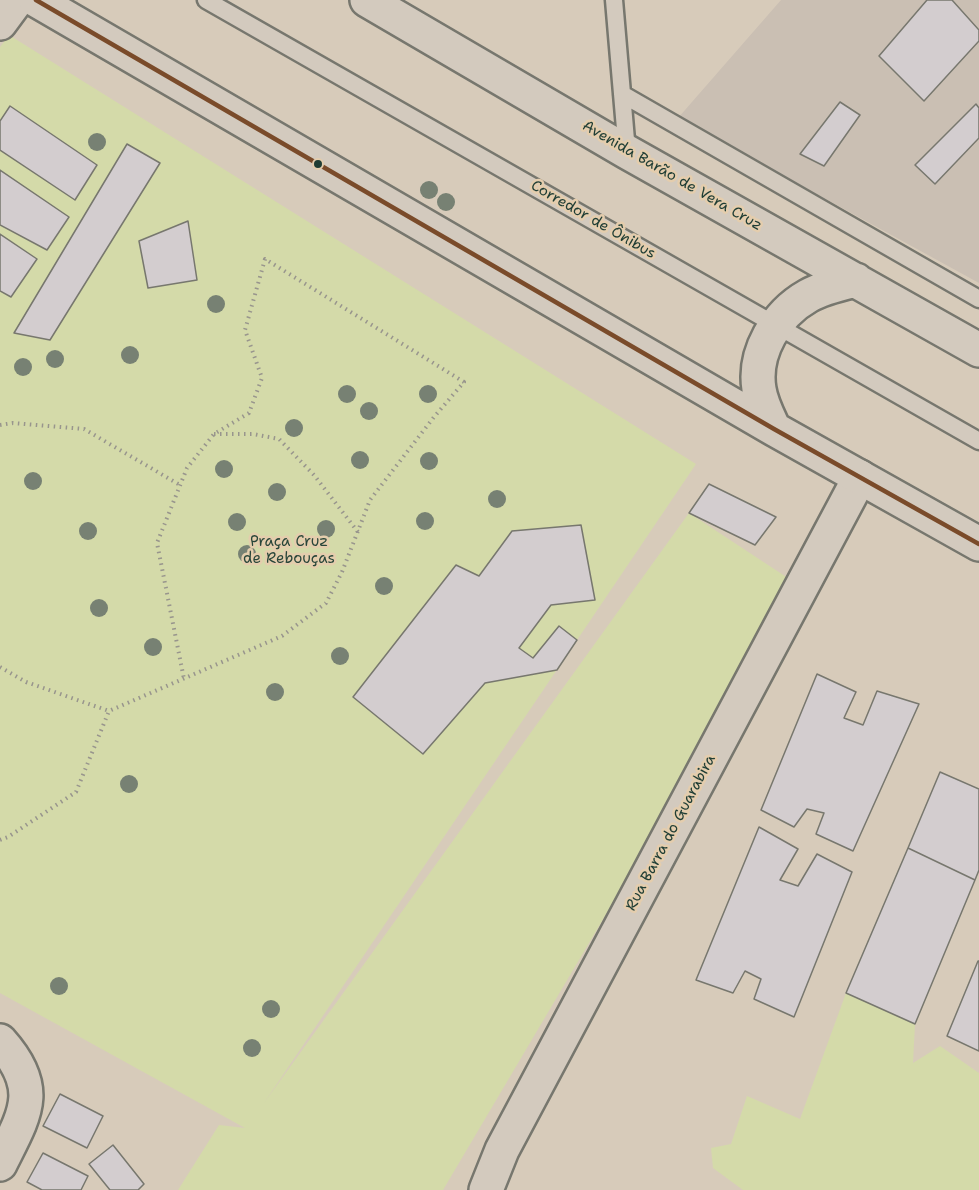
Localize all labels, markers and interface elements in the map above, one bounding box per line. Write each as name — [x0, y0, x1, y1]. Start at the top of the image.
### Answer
street label: Avenida Barão de Vera Cruz — [579, 117, 765, 235]
unlabelled marker — [312, 158, 324, 170]
street label: Corredor de Ônibus — [527, 177, 659, 263]
park label: Praça Cruz de Rebouças — [243, 533, 335, 568]
street label: Rua Barra do Guarabira — [622, 752, 720, 914]

